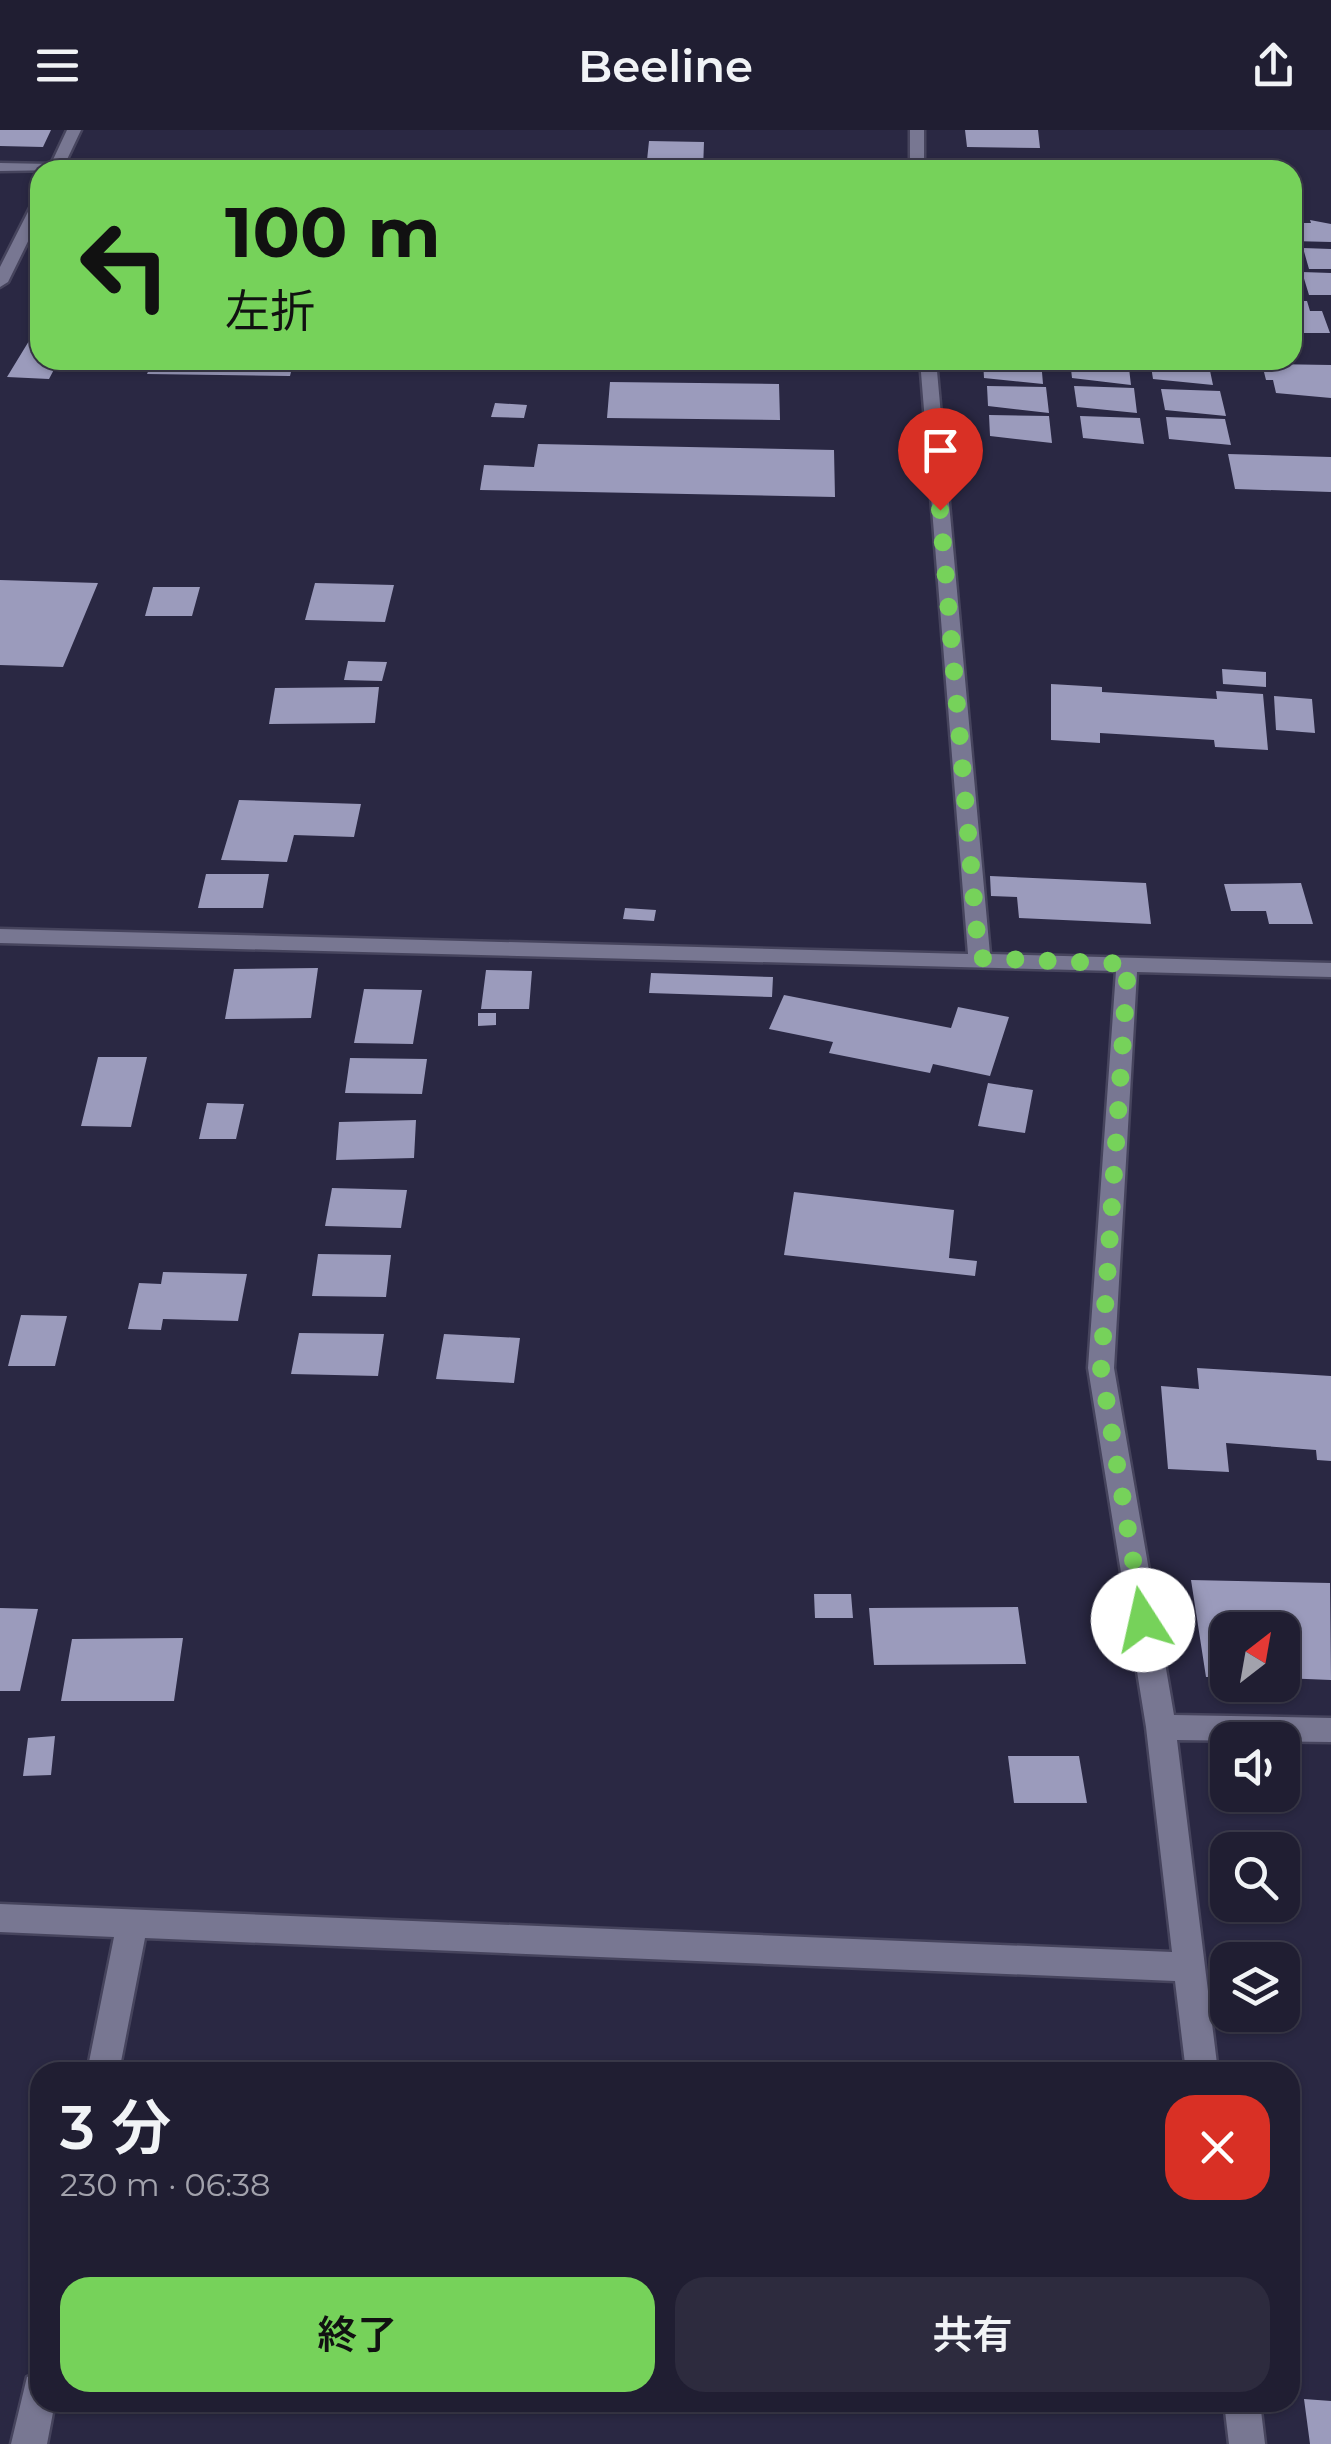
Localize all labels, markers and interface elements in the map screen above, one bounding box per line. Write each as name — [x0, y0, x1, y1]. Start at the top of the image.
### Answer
icon: menu — [30, 38, 85, 93]
text: Beeline — [578, 38, 753, 93]
icon: share — [1246, 38, 1301, 93]
text: 100 m — [225, 189, 441, 275]
icon: left — [60, 200, 190, 330]
text: 左折 — [225, 283, 315, 338]
pin — [898, 408, 983, 511]
icon: arrive — [913, 423, 968, 478]
position arrow — [1091, 1568, 1195, 1672]
north arrow — [1210, 1612, 1300, 1702]
map controls — [1210, 1612, 1300, 2032]
button: sound — [1210, 1722, 1300, 1812]
button: search — [1210, 1832, 1300, 1922]
button: layers — [1210, 1942, 1300, 2032]
text: 3 分 — [60, 2091, 171, 2164]
button: close — [1165, 2095, 1270, 2200]
text: 230 m · 06:38 — [60, 2165, 271, 2204]
button: 終了 — [60, 2277, 655, 2392]
button: 共有 — [675, 2277, 1270, 2392]

